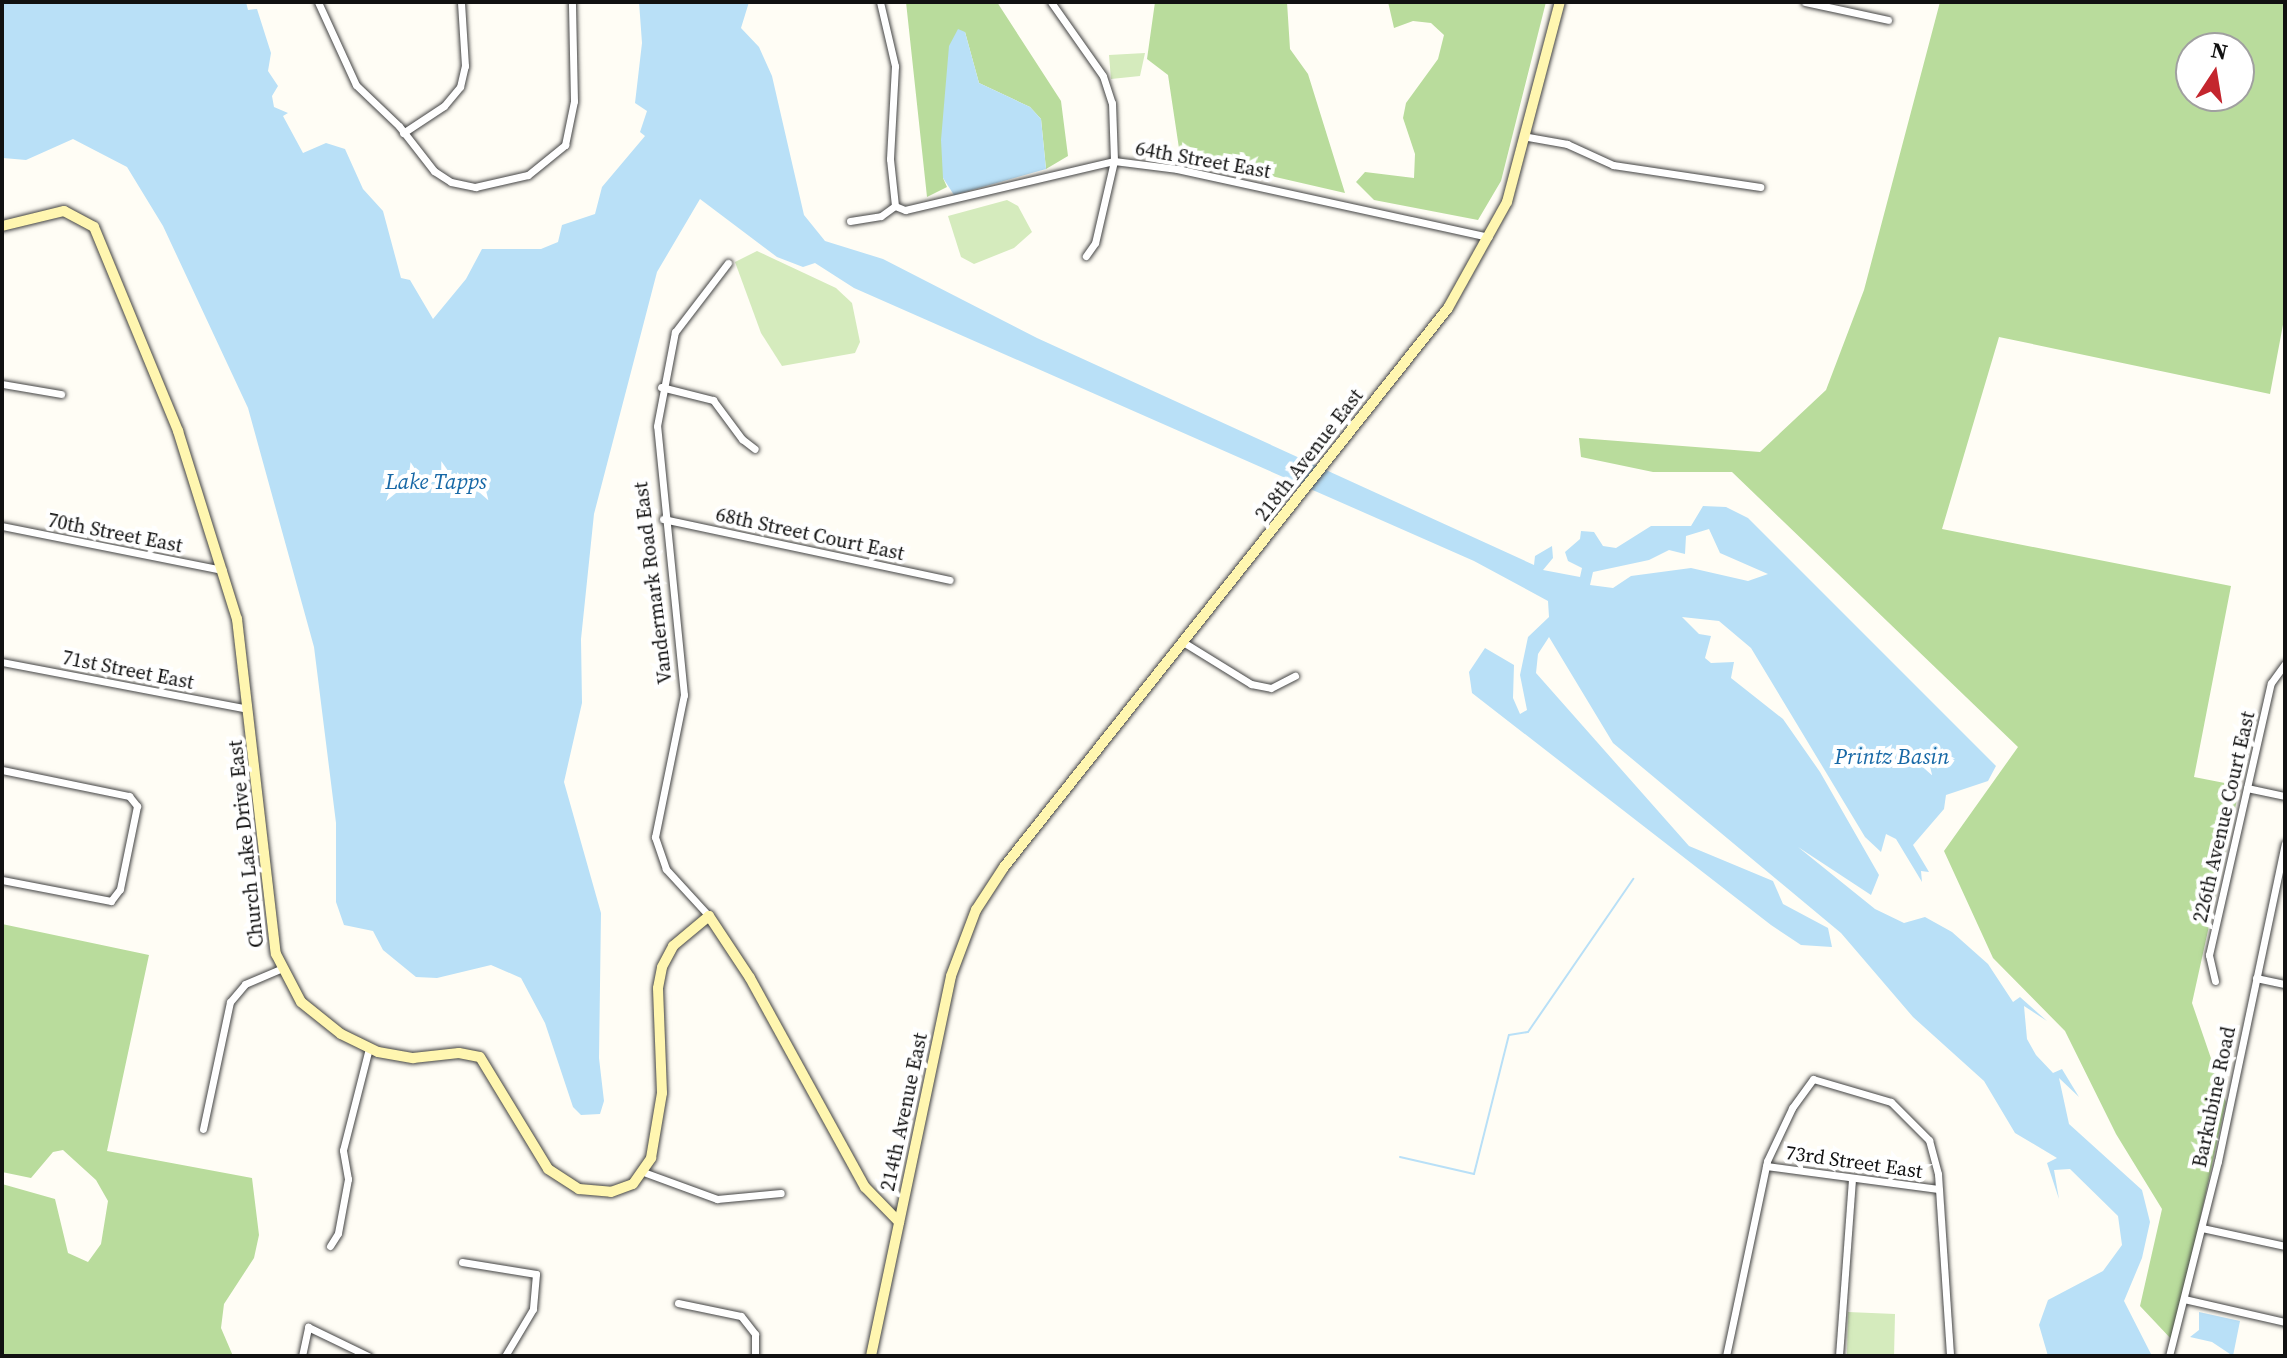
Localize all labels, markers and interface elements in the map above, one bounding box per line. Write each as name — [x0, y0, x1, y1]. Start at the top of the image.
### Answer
north arrow — [2175, 32, 2255, 112]
text: N — [2209, 34, 2231, 67]
street label: 64th Street East — [1133, 136, 1273, 184]
street label: 218th Avenue East — [1250, 384, 1368, 526]
water label: Lake Tapps — [385, 469, 487, 495]
street label: Vandermark Road East — [629, 481, 677, 685]
street label: 68th Street Court East — [714, 502, 906, 566]
street label: 70th Street East — [45, 508, 185, 558]
street label: 71st Street East — [60, 645, 196, 695]
street label: 226th Avenue Court East — [2188, 709, 2260, 925]
street label: Church Lake Drive East — [223, 739, 269, 949]
water label: Printz Basin — [1835, 744, 1949, 770]
street label: Barkubine Road — [2187, 1024, 2241, 1170]
street label: 214th Avenue East — [876, 1031, 932, 1193]
street label: 73rd Street East — [1784, 1141, 1924, 1183]

